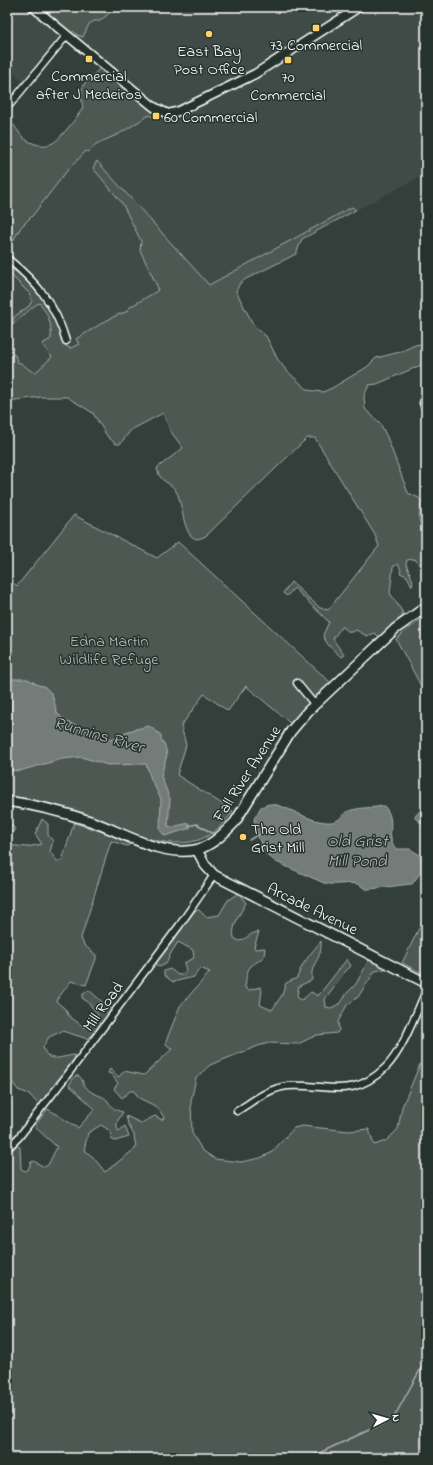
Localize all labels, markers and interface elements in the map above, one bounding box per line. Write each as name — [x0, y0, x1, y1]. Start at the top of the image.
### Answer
marker: 73 Commercial — [311, 23, 321, 33]
marker: East Bay Post Office — [204, 29, 214, 39]
place label: 73 Commercial — [270, 34, 363, 58]
place label: East Bay Post Office — [173, 40, 245, 82]
marker: Commercial after J Medeiros — [84, 54, 94, 64]
marker: 70 Commercial — [283, 55, 293, 65]
place label: Commercial after J Medeiros — [36, 65, 142, 107]
place label: 70 Commercial — [250, 66, 326, 108]
place label: 60 Commercial — [164, 106, 258, 130]
marker: 60 Commercial — [151, 111, 161, 121]
park label: Edna Martin Wildlife Refuge — [60, 630, 159, 672]
water label: Runnins River — [51, 711, 149, 761]
street label: Fall River Avenue — [207, 720, 288, 828]
place label: The Old Grist Mill — [251, 818, 305, 860]
water label: Old Grist Mill Pond — [326, 829, 390, 874]
marker: The Old Grist Mill — [238, 832, 248, 842]
street label: Arcade Avenue — [263, 877, 362, 943]
street label: Mill Road — [77, 977, 130, 1037]
north arrow — [367, 1399, 407, 1439]
text: N — [388, 1414, 404, 1423]

